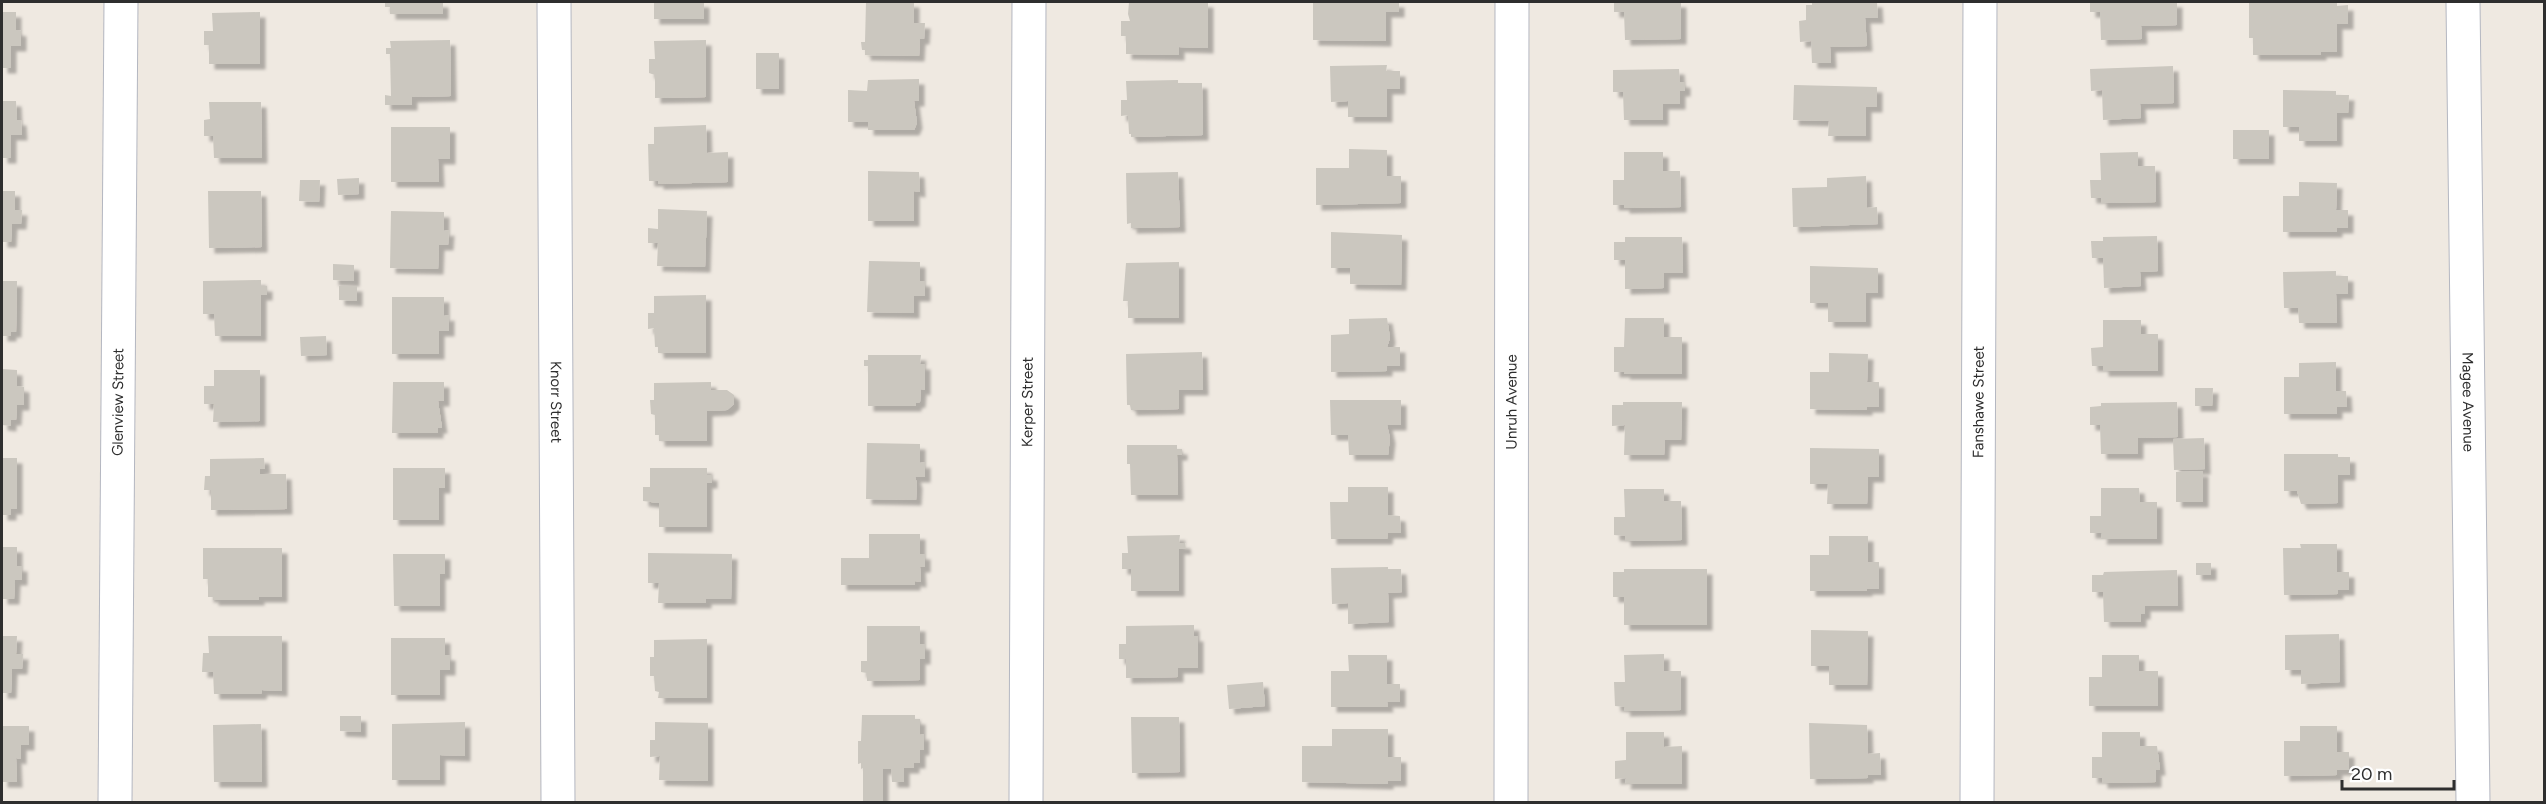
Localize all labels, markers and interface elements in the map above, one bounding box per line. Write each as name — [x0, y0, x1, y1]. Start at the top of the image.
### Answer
street label: Fanshawe Street — [1969, 345, 1988, 458]
street label: Glenview Street — [109, 348, 127, 456]
street label: Magee Avenue — [2458, 352, 2478, 452]
street label: Unruh Avenue — [1502, 354, 1521, 450]
street label: Kerper Street — [1018, 357, 1037, 447]
street label: Knorr Street — [547, 361, 565, 443]
scale bar — [2342, 753, 2454, 791]
text: 20 m — [2351, 763, 2392, 785]

